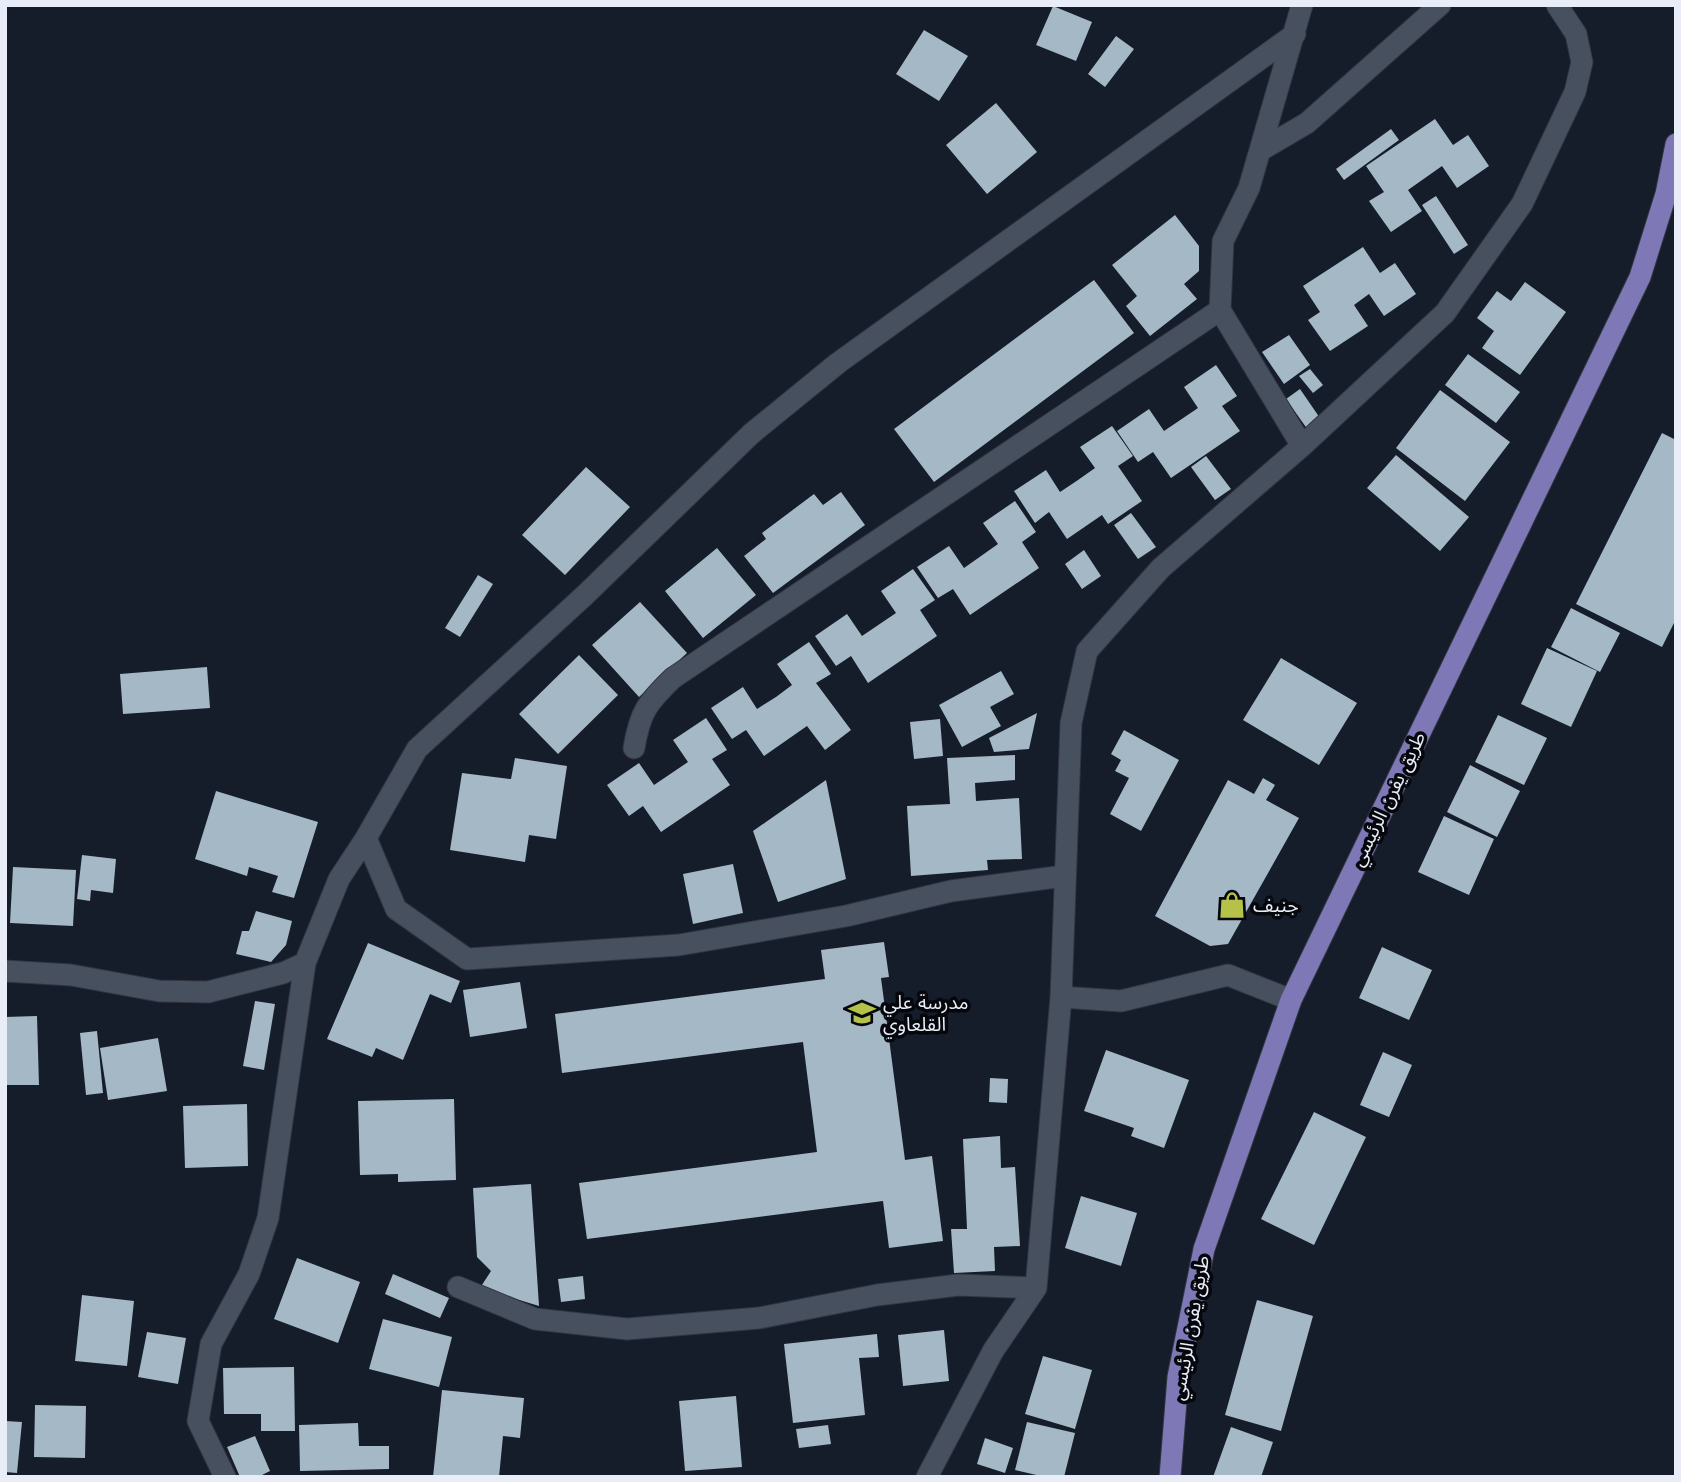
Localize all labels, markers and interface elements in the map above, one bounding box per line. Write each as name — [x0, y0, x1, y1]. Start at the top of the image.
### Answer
street label: طريق يفرن الرئيسي — [1344, 727, 1434, 871]
shop icon: جنيف — [1217, 890, 1247, 920]
place label: جنيف — [1253, 892, 1299, 919]
place label: مدرسة علي القلعاوي — [883, 989, 969, 1039]
school or university icon: مدرسة علي القلعاوي — [847, 998, 877, 1028]
street label: طريق يفرن الرئيسي — [1164, 1253, 1217, 1403]

